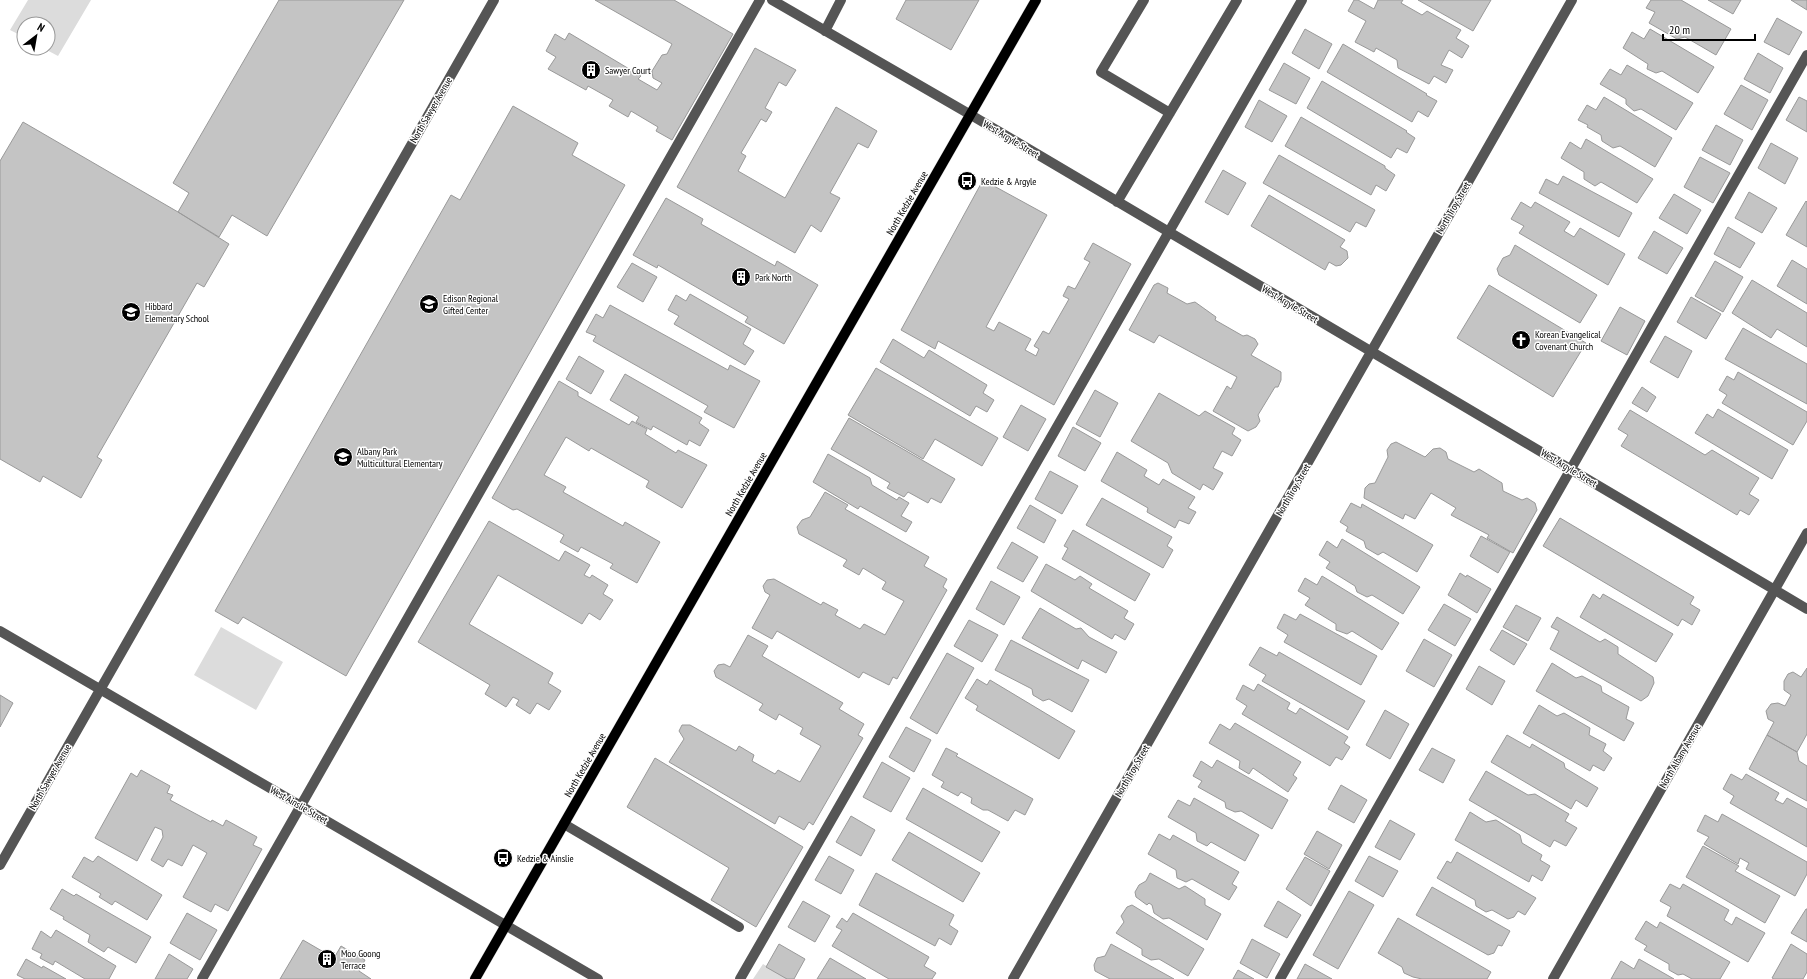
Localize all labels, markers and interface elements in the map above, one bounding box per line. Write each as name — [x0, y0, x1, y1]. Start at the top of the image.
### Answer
north arrow — [16, 16, 56, 56]
scale bar — [1663, 16, 1755, 42]
text: N — [35, 20, 47, 35]
text: 20 m — [1669, 22, 1690, 37]
building icon: Sawyer Court — [580, 59, 602, 81]
place label: Sawyer Court — [605, 64, 651, 77]
street label: North Sawyer Avenue — [407, 75, 455, 145]
street label: West Argyle Street — [981, 117, 1042, 161]
street label: North Kedzie Avenue — [883, 169, 931, 237]
bus stop icon: Kedzie & Argyle — [956, 170, 978, 192]
place label: Kedzie & Argyle — [981, 175, 1036, 188]
street label: North Troy Street — [1433, 179, 1473, 237]
building icon: Park North — [730, 266, 752, 288]
place label: Park North — [755, 271, 792, 284]
street label: West Argyle Street — [1260, 282, 1321, 326]
place label: Edison Regional Gifted Center — [443, 292, 499, 317]
school or university icon: Edison Regional Gifted Center — [418, 293, 440, 315]
place label: Hibbard Elementary School — [145, 300, 210, 325]
school or university icon: Hibbard Elementary School — [120, 301, 142, 323]
place label: Korean Evangelical Covenant Church — [1535, 328, 1601, 353]
church icon: Korean Evangelical Covenant Church — [1510, 329, 1532, 351]
place label: Albany Park Multicultural Elementary — [357, 445, 443, 470]
school or university icon: Albany Park Multicultural Elementary — [332, 446, 354, 468]
street label: West Argyle Street — [1539, 446, 1600, 490]
street label: North Kedzie Avenue — [722, 450, 770, 518]
street label: North Troy Street — [1273, 461, 1313, 519]
street label: North Albany Avenue — [1656, 722, 1704, 790]
street label: North Kedzie Avenue — [561, 731, 609, 799]
street label: North Sawyer Avenue — [26, 742, 74, 812]
street label: North Troy Street — [1112, 742, 1152, 800]
street label: West Ainslie Street — [268, 783, 330, 827]
bus stop icon: Kedzie & Ainslie — [492, 847, 514, 869]
place label: Kedzie & Ainslie — [517, 852, 574, 865]
place label: Moo Goong Terrace — [341, 947, 380, 972]
building icon: Moo Goong Terrace — [316, 948, 338, 970]

